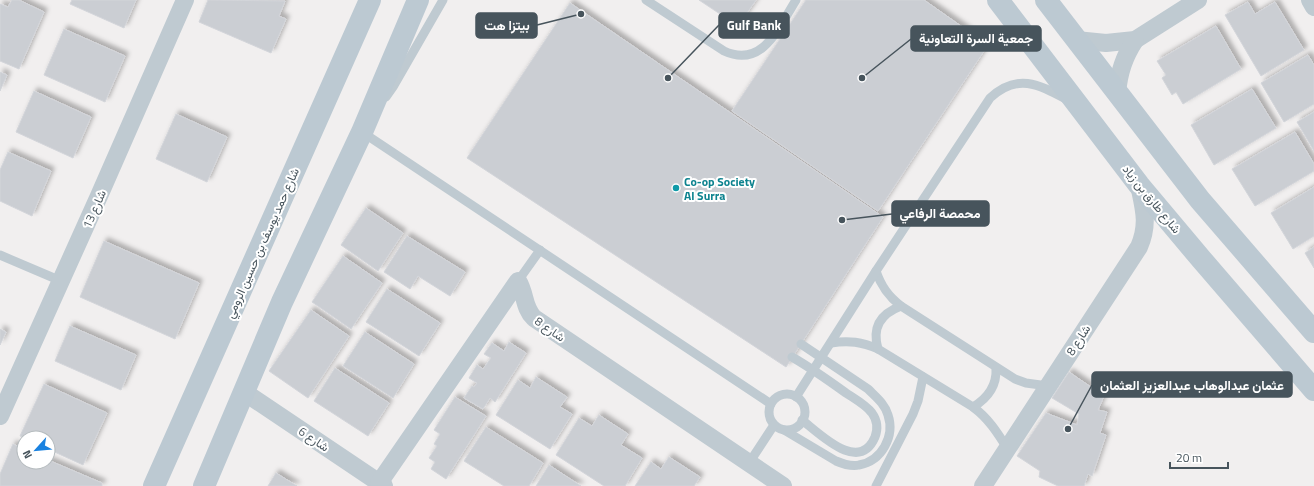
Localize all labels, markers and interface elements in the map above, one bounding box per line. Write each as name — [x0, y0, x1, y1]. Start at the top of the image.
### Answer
callout: بيتزا هت — [476, 13, 537, 38]
callout: Gulf Bank — [719, 13, 789, 38]
text: بيتزا هت — [484, 15, 530, 35]
text: Gulf Bank — [727, 15, 782, 35]
callout: جمعية السرة التعاونية — [911, 26, 1041, 51]
text: جمعية السرة التعاونية — [919, 28, 1033, 48]
street label: شارع طارق بن زياد — [1118, 160, 1186, 238]
street label: شارع حمد يوسف بن حسين الرومي — [220, 165, 305, 322]
place label: Co-op Society Al Surra — [684, 172, 755, 205]
marker: Co-op Society Al Surra — [671, 183, 681, 193]
street label: شارع 13 — [77, 187, 111, 231]
callout: محمصة الرفاعي — [892, 201, 989, 226]
text: محمصة الرفاعي — [900, 203, 981, 224]
street label: شارع 8 — [531, 312, 569, 346]
street label: شارع 8 — [1061, 321, 1095, 359]
callout: عثمان عبدالوهاب عبدالعزيز العثمان — [1092, 372, 1292, 397]
text: عثمان عبدالوهاب عبدالعزيز العثمان — [1100, 375, 1284, 395]
street label: شارع 6 — [295, 422, 333, 456]
north arrow — [16, 430, 56, 470]
scale bar — [1170, 444, 1228, 470]
text: N — [18, 448, 36, 462]
text: 20 m — [1176, 448, 1202, 467]

